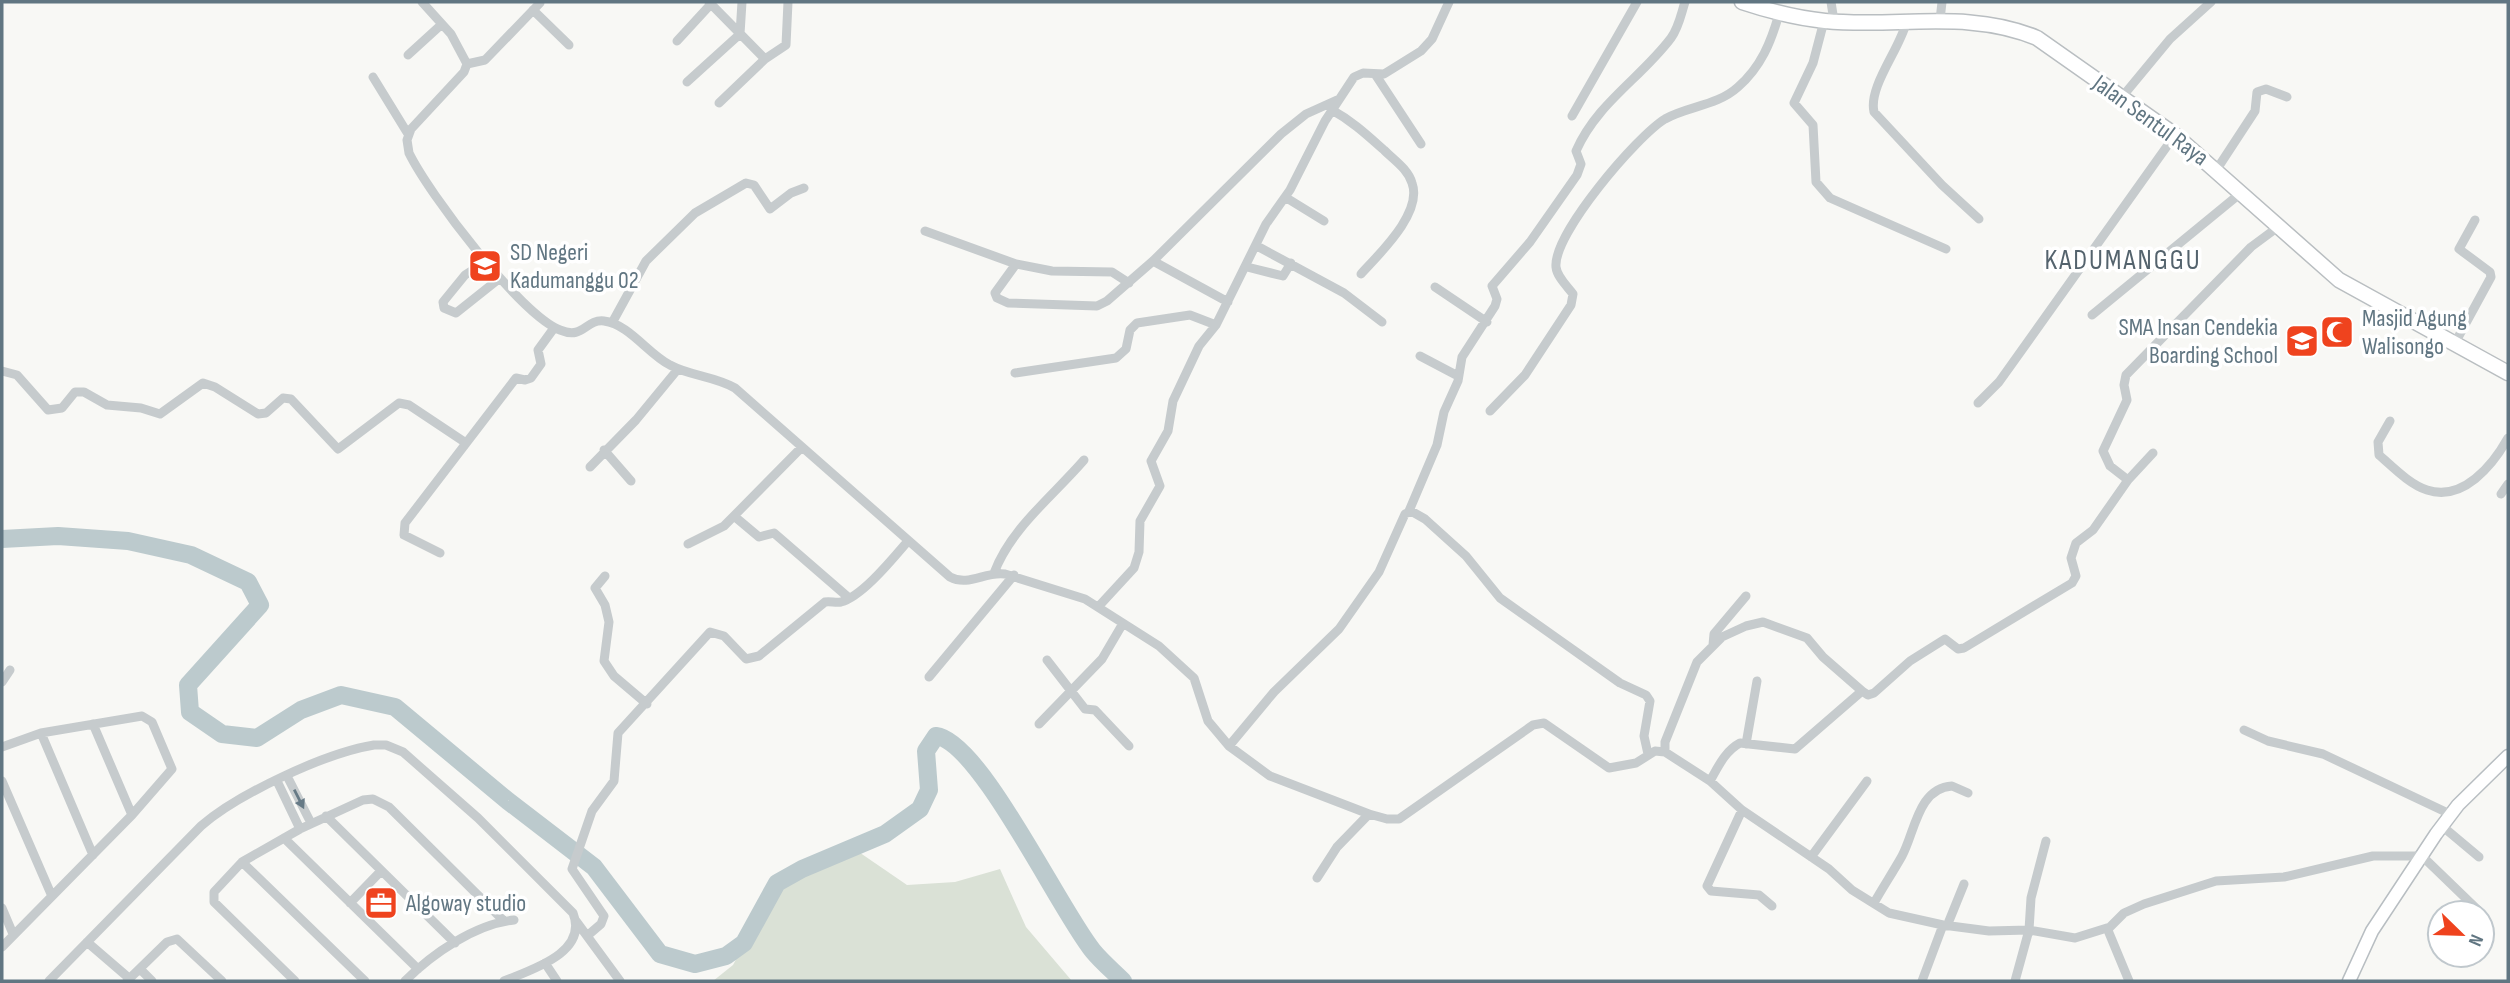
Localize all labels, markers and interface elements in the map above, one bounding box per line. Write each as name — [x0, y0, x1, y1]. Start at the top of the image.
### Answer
street label: Jalan Sentul Raya — [2086, 68, 2214, 172]
place label: SD Negeri Kadumanggu 02 — [510, 238, 639, 295]
district label: KADUMANGGU — [2044, 244, 2202, 277]
school or university icon: SD Negeri Kadumanggu 02 — [466, 247, 504, 285]
place label: Masjid Agung Walisongo — [2362, 304, 2467, 361]
place label: SMA Insan Cendekia Boarding School — [2119, 313, 2278, 370]
mosque icon: Masjid Agung Walisongo — [2318, 313, 2356, 351]
school or university icon: SMA Insan Cendekia Boarding School — [2283, 322, 2321, 360]
one-way arrow — [293, 790, 305, 810]
office icon: Algoway studio — [362, 884, 400, 922]
place label: Algoway studio — [405, 889, 526, 918]
north arrow — [2426, 899, 2496, 969]
text: N — [2463, 931, 2488, 949]

